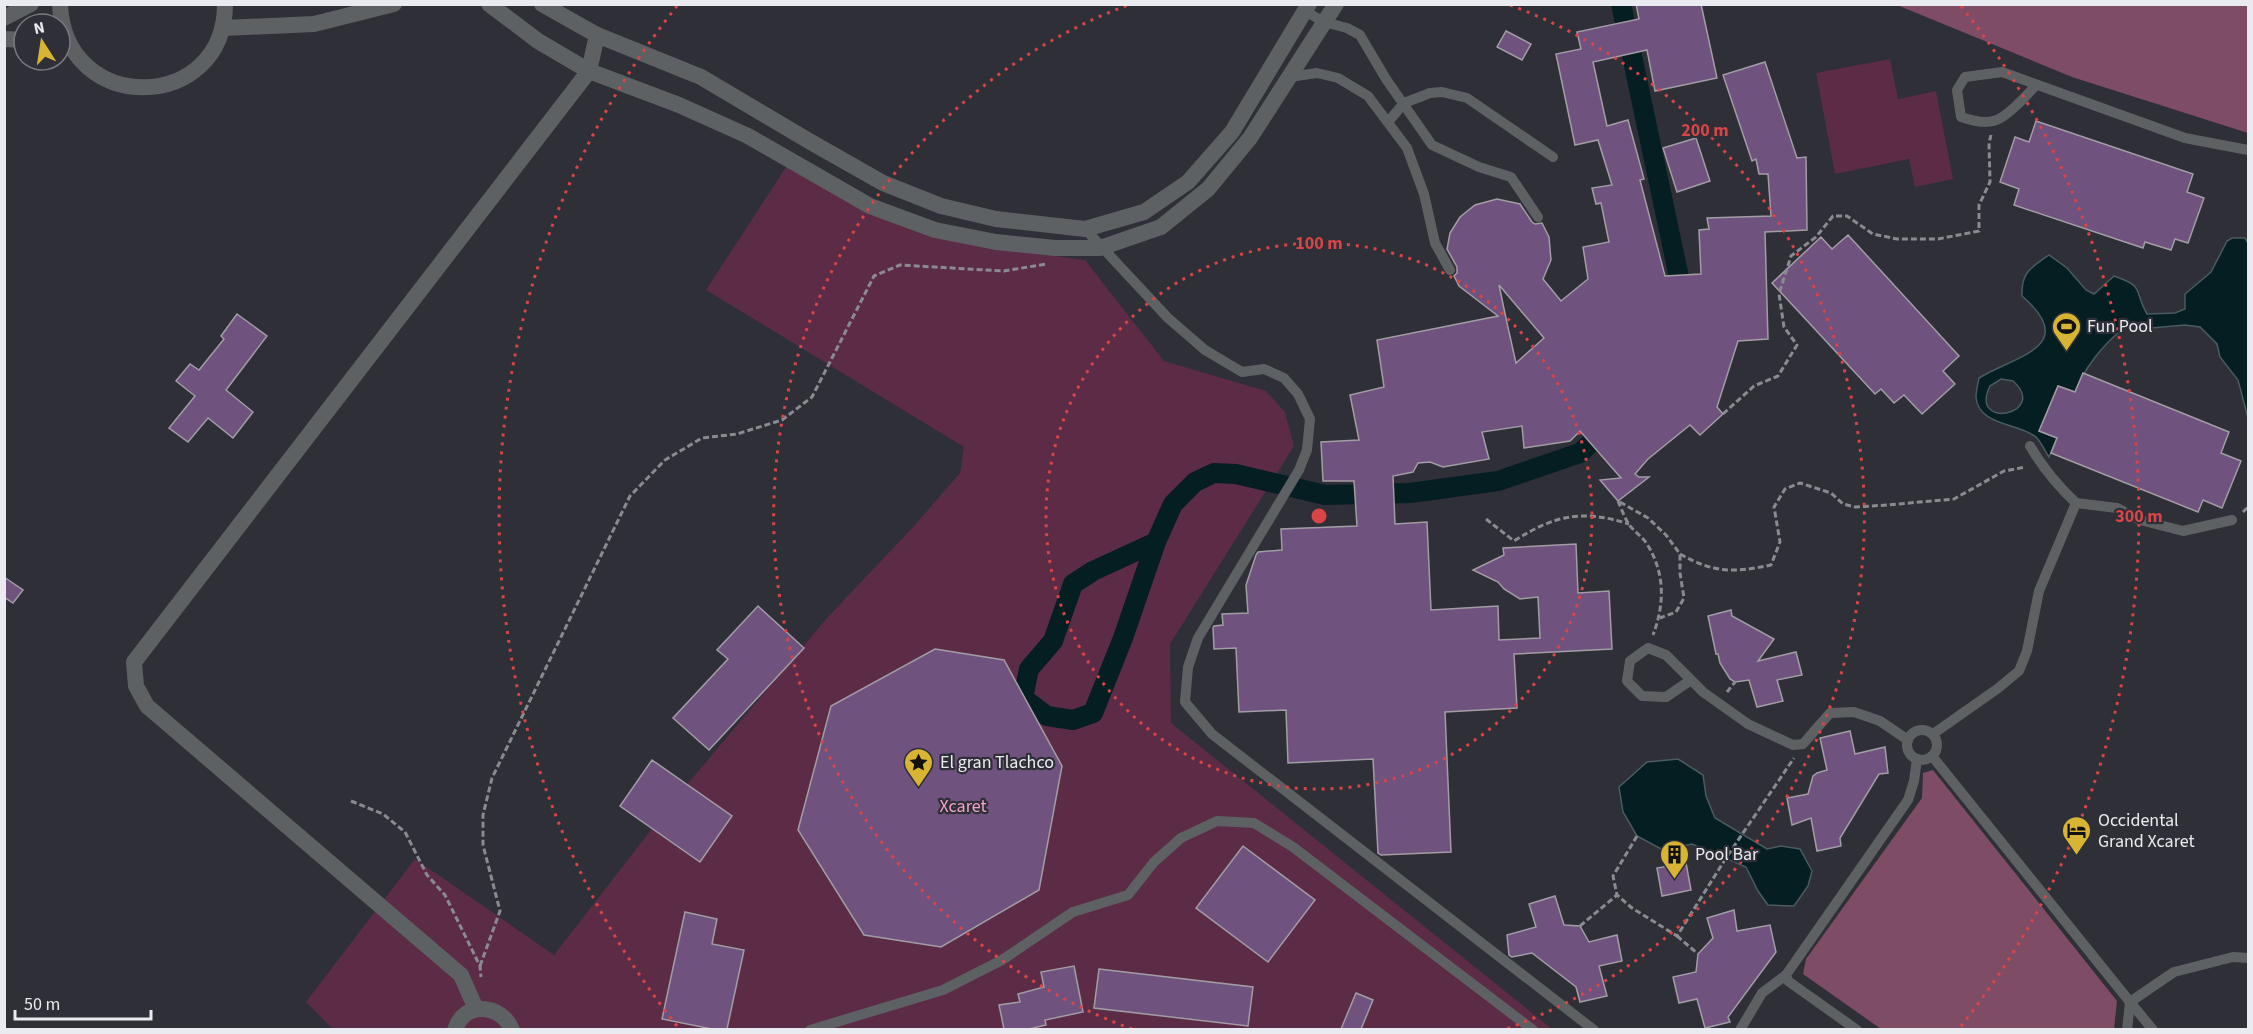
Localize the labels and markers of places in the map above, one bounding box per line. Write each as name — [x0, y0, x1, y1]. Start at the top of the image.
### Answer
sports icon: Fun Pool — [2050, 310, 2082, 352]
place label: Fun Pool — [2087, 314, 2153, 339]
centre of rings — [1309, 506, 1329, 526]
place icon: El gran Tlachco — [903, 746, 935, 788]
place label: El gran Tlachco — [940, 750, 1054, 775]
place label: Occidental Grand Xcaret — [2098, 808, 2195, 854]
hotel icon: Occidental Grand Xcaret — [2061, 814, 2093, 856]
building icon: Pool Bar — [1658, 838, 1690, 880]
place label: Pool Bar — [1695, 842, 1759, 867]

